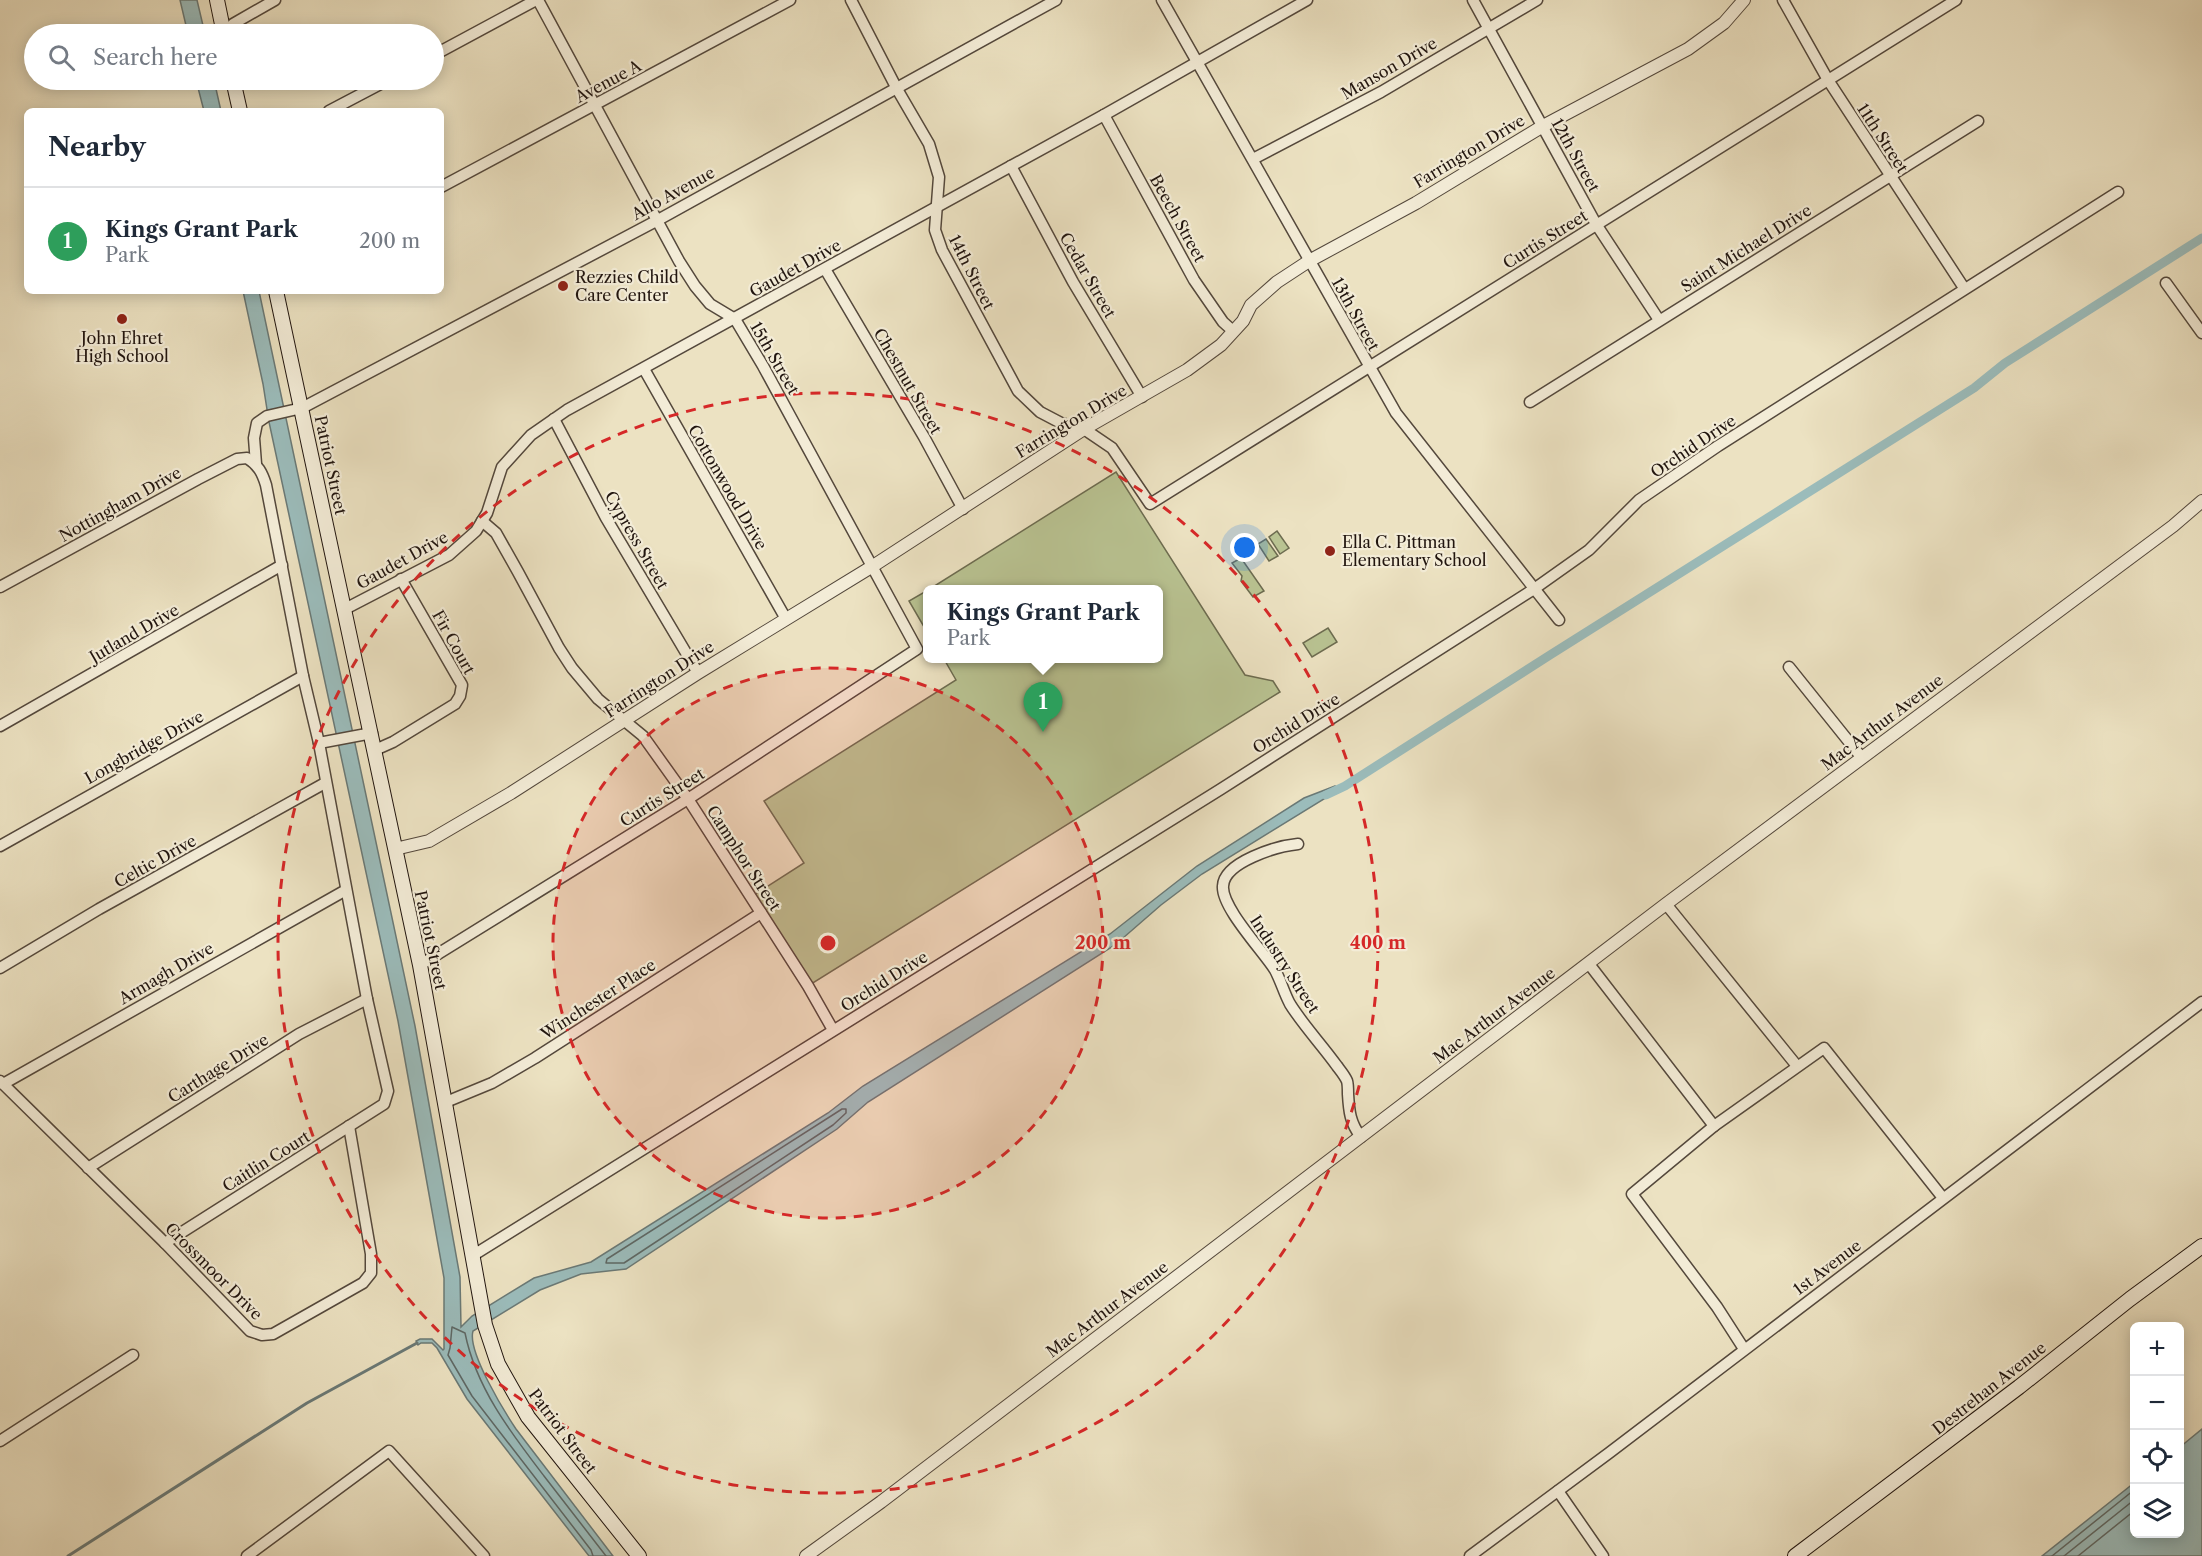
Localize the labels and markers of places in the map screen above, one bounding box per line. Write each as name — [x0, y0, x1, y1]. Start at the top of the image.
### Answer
place label: Rezzies Child Care Center — [575, 267, 679, 305]
marker: Rezzies Child Care Center — [556, 279, 570, 293]
marker: John Ehret High School — [115, 312, 129, 326]
place label: John Ehret High School — [75, 328, 169, 366]
place label: Ella C. Pittman Elementary School — [1342, 532, 1487, 570]
marker: Ella C. Pittman Elementary School — [1323, 544, 1337, 558]
pin: 1 — [1024, 682, 1062, 732]
centre of rings — [818, 933, 838, 953]

